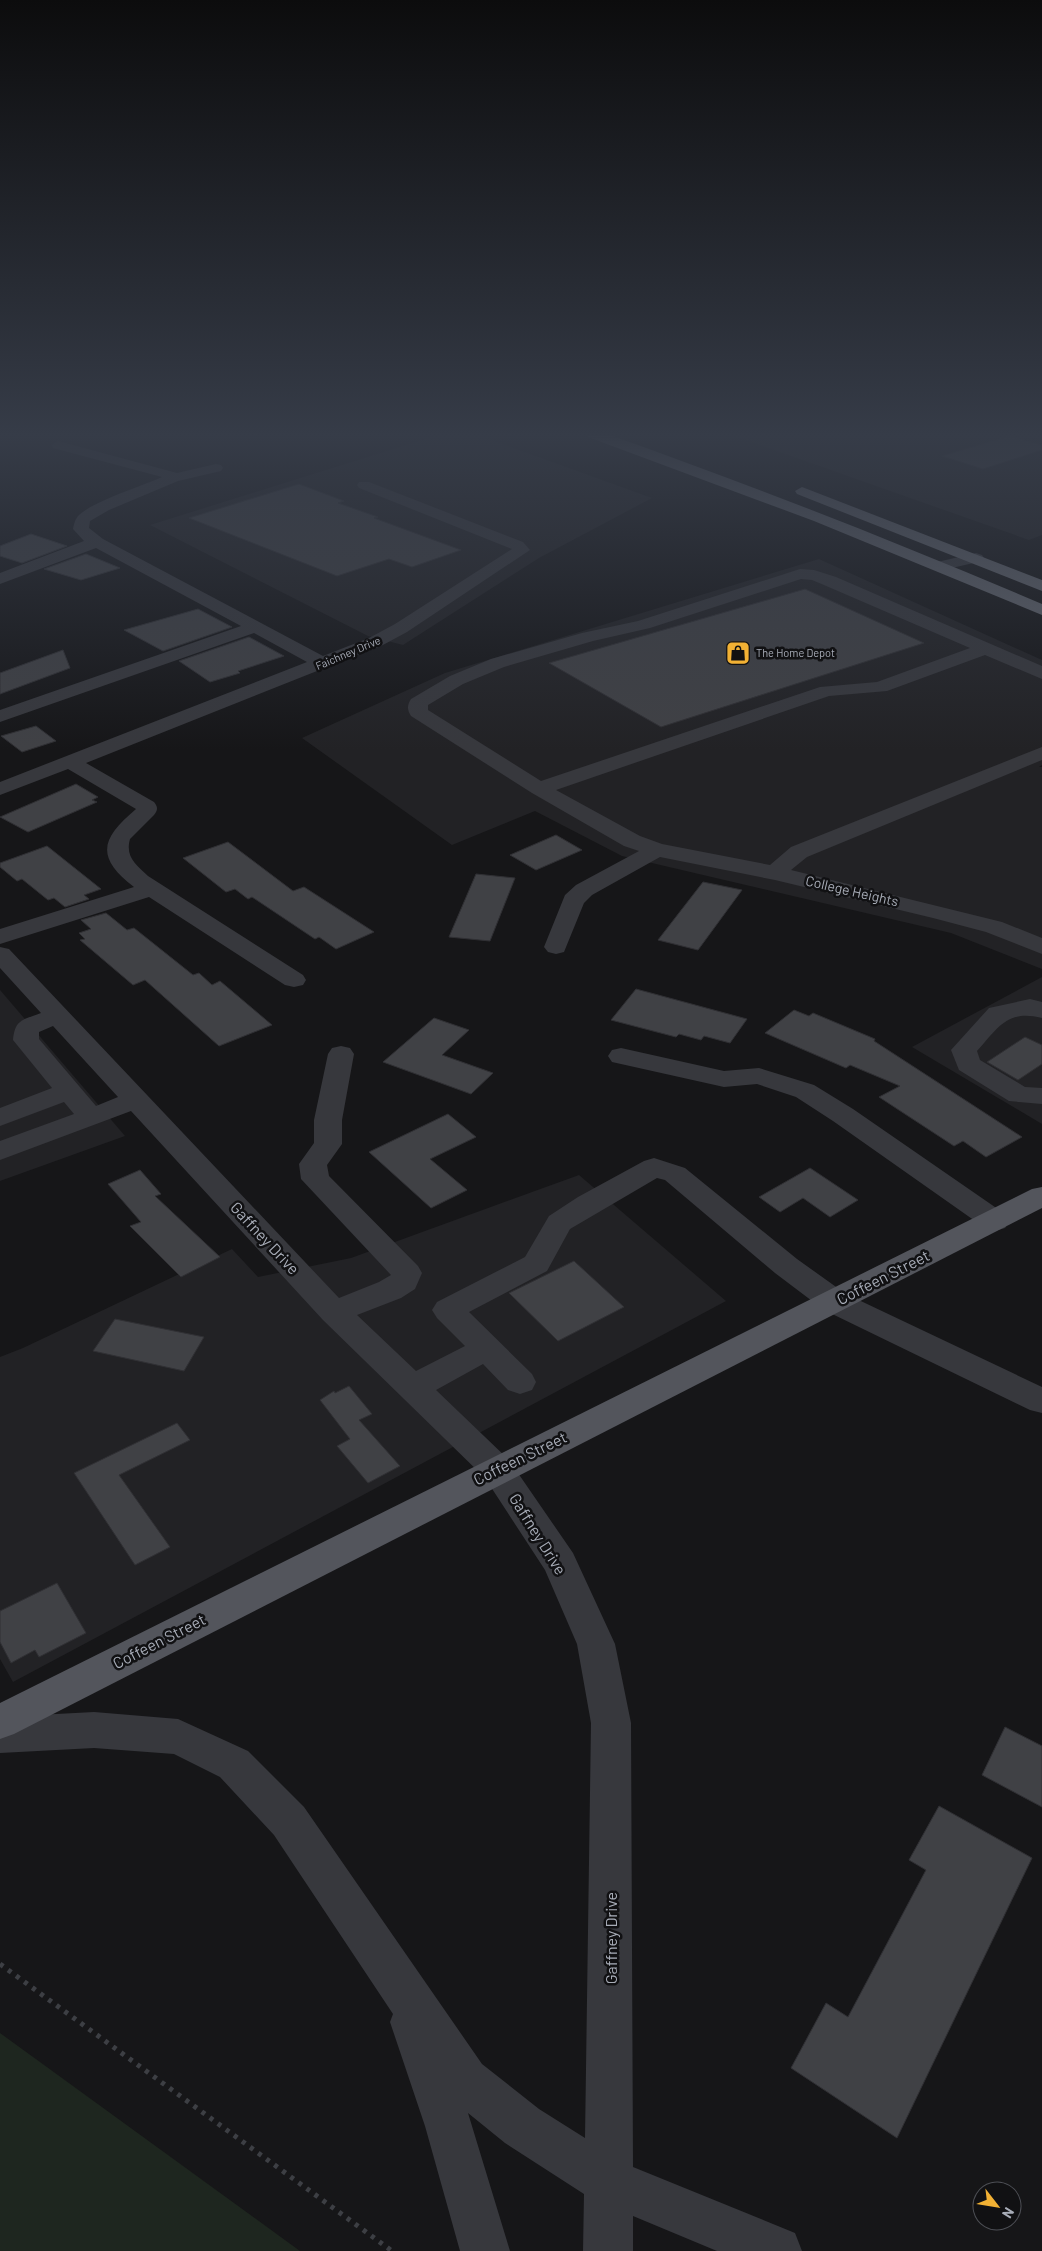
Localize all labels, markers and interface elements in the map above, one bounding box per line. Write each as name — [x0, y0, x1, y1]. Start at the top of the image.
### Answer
street label: Faichney Drive — [313, 633, 382, 672]
shop icon: The Home Depot — [725, 640, 751, 666]
place label: The Home Depot — [756, 646, 835, 659]
street label: College Heights — [804, 872, 900, 910]
street label: Gaffney Drive — [227, 1197, 304, 1278]
street label: Coffeen Street — [833, 1245, 932, 1308]
street label: Coffeen Street — [470, 1427, 570, 1488]
street label: Gaffney Drive — [506, 1490, 571, 1578]
street label: Coffeen Street — [109, 1609, 208, 1672]
street label: Gaffney Drive — [601, 1892, 620, 1984]
north arrow — [972, 2181, 1022, 2231]
text: N — [999, 2205, 1018, 2221]

